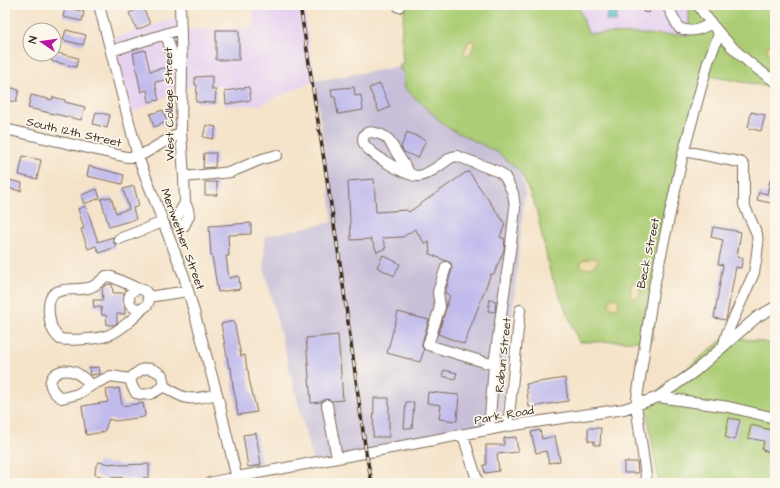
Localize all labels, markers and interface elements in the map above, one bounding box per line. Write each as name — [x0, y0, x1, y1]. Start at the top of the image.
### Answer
north arrow — [22, 22, 62, 62]
text: N — [25, 35, 41, 45]
street label: West College Street — [160, 47, 180, 161]
street label: South 12th Street — [25, 113, 123, 152]
street label: Meriwether Street — [156, 186, 209, 292]
street label: Beck Street — [633, 216, 664, 290]
street label: Rabun Street — [491, 317, 516, 393]
street label: Park Road — [473, 402, 535, 429]

